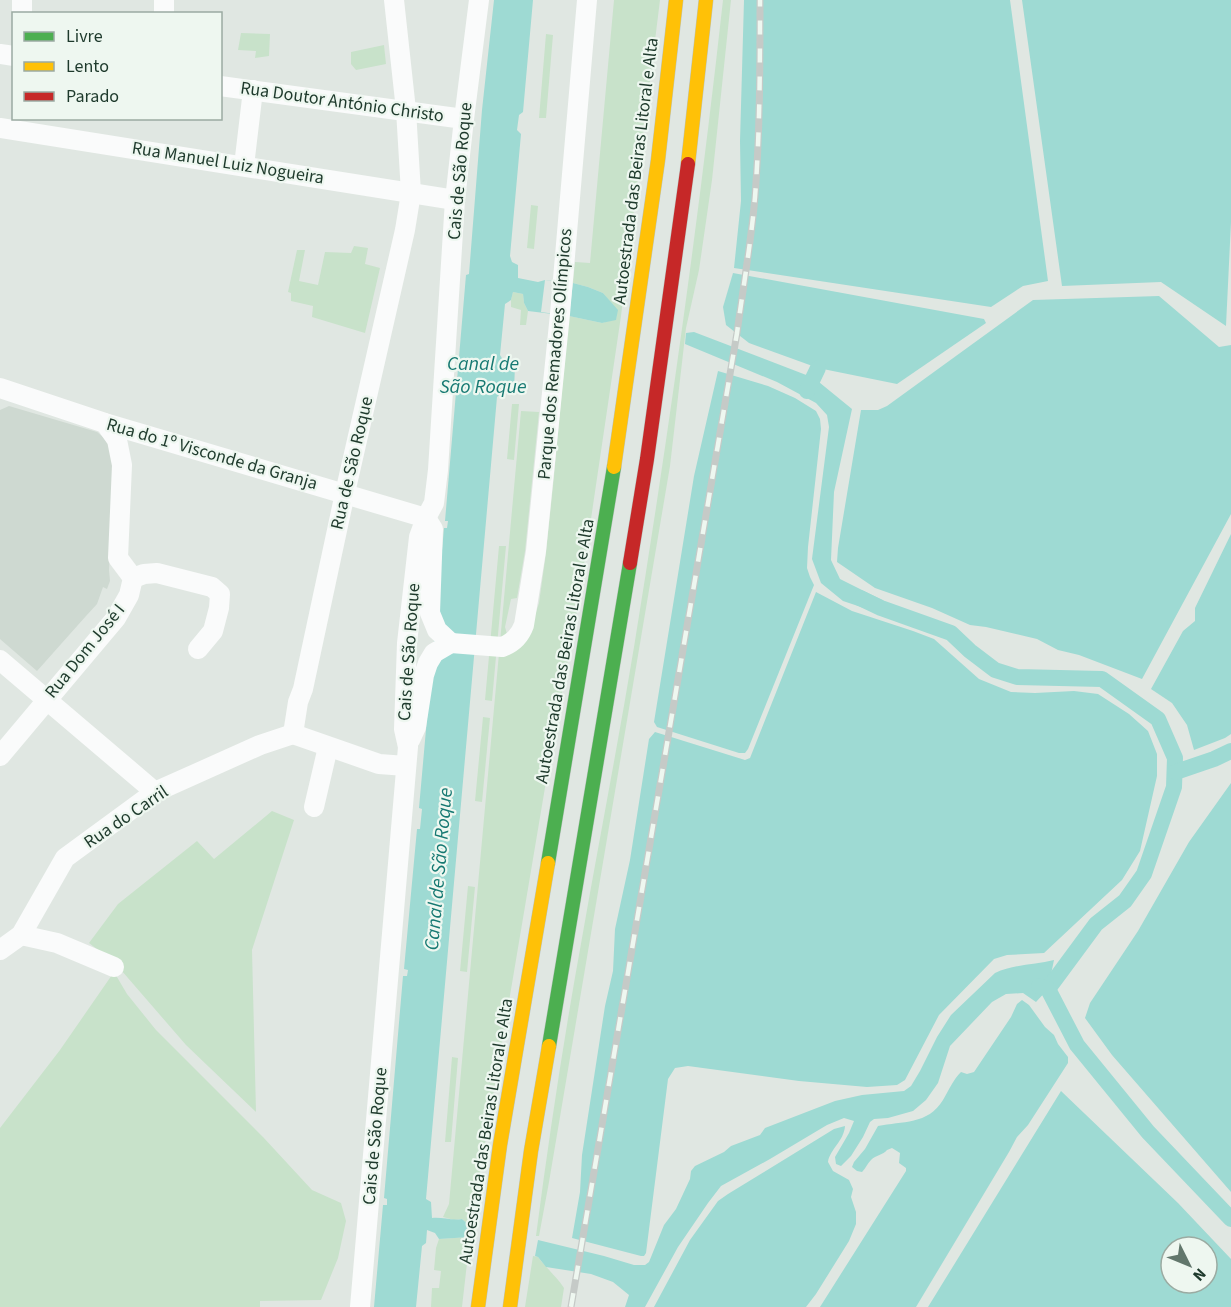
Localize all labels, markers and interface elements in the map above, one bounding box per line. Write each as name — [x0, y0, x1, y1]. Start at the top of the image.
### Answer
legend — [12, 12, 222, 120]
text: Livre — [66, 24, 103, 49]
street label: Autoestrada das Beiras Litoral e Alta — [607, 36, 665, 306]
text: Lento — [66, 54, 109, 79]
street label: Rua Doutor António Christo — [239, 75, 445, 129]
text: Parado — [66, 84, 119, 109]
street label: Cais de São Roque — [442, 101, 478, 241]
street label: Rua Manuel Luiz Nogueira — [130, 135, 326, 191]
street label: Parque dos Remadores Olímpicos — [532, 227, 578, 481]
water label: Canal de São Roque — [439, 350, 527, 401]
street label: Rua de São Roque — [325, 394, 379, 532]
street label: Rua do 1º Visconde da Granja — [104, 412, 320, 496]
street label: Autoestrada das Beiras Litoral e Alta — [529, 517, 601, 785]
street label: Cais de São Roque — [392, 582, 426, 722]
street label: Rua Dom José I — [39, 598, 131, 704]
street label: Rua do Carril — [79, 780, 173, 854]
water label: Canal de São Roque — [418, 786, 460, 952]
street label: Autoestrada das Beiras Litoral e Alta — [453, 996, 519, 1266]
street label: Cais de São Roque — [357, 1066, 393, 1206]
north arrow — [1159, 1235, 1219, 1295]
text: N — [1188, 1263, 1211, 1286]

